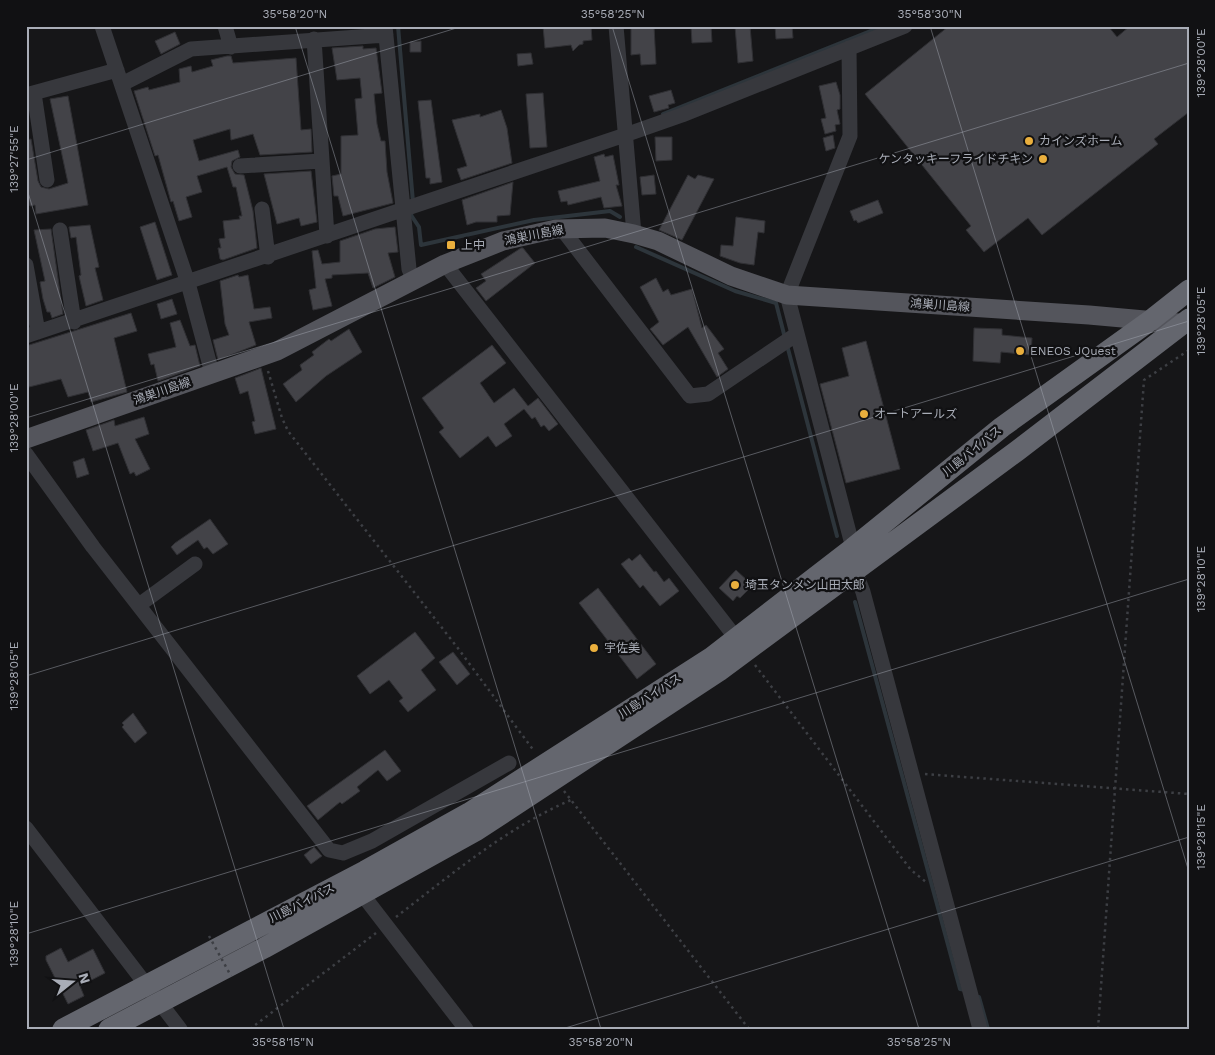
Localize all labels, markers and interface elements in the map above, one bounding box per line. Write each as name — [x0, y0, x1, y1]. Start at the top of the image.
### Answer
text: 35°58'20"N — [263, 7, 327, 21]
text: 35°58'25"N — [581, 7, 645, 21]
text: 35°58'30"N — [898, 7, 962, 21]
text: 139°28'00"E — [1194, 28, 1208, 98]
text: 139°27'55"E — [7, 125, 21, 193]
place label: カインズホーム — [1039, 134, 1122, 148]
marker: カインズホーム — [1023, 135, 1035, 147]
place label: ケンタッキーフライドチキン — [878, 152, 1033, 166]
marker: ケンタッキーフライドチキン — [1037, 153, 1049, 165]
street label: 鴻巣川島線 — [503, 222, 565, 248]
place label: 上中 — [461, 238, 485, 252]
marker: 上中 — [445, 239, 457, 251]
text: 139°28'05"E — [1194, 286, 1208, 355]
street label: 鴻巣川島線 — [910, 296, 970, 314]
place label: ENEOS JQuest — [1030, 344, 1116, 358]
marker: ENEOS JQuest — [1014, 345, 1026, 357]
street label: 鴻巣川島線 — [131, 375, 193, 407]
text: 139°28'00"E — [7, 383, 21, 453]
place label: オートアールズ — [874, 407, 957, 421]
marker: オートアールズ — [858, 408, 870, 420]
street label: 川島バイパス — [940, 423, 1004, 479]
text: 139°28'10"E — [1194, 545, 1208, 612]
place label: 埼玉タンメン山田太郎 — [745, 578, 865, 592]
marker: 埼玉タンメン山田太郎 — [729, 579, 741, 591]
text: 139°28'05"E — [7, 641, 21, 710]
place label: 宇佐美 — [604, 641, 640, 655]
marker: 宇佐美 — [588, 642, 600, 654]
street label: 川島バイパス — [616, 671, 684, 721]
text: 139°28'15"E — [1194, 804, 1208, 870]
street label: 川島バイパス — [267, 880, 337, 926]
text: 139°28'10"E — [7, 900, 21, 967]
north arrow — [48, 958, 98, 1008]
text: N — [75, 971, 94, 985]
text: 35°58'15"N — [252, 1035, 314, 1049]
text: 35°58'20"N — [569, 1035, 633, 1049]
text: 35°58'25"N — [887, 1035, 951, 1049]

